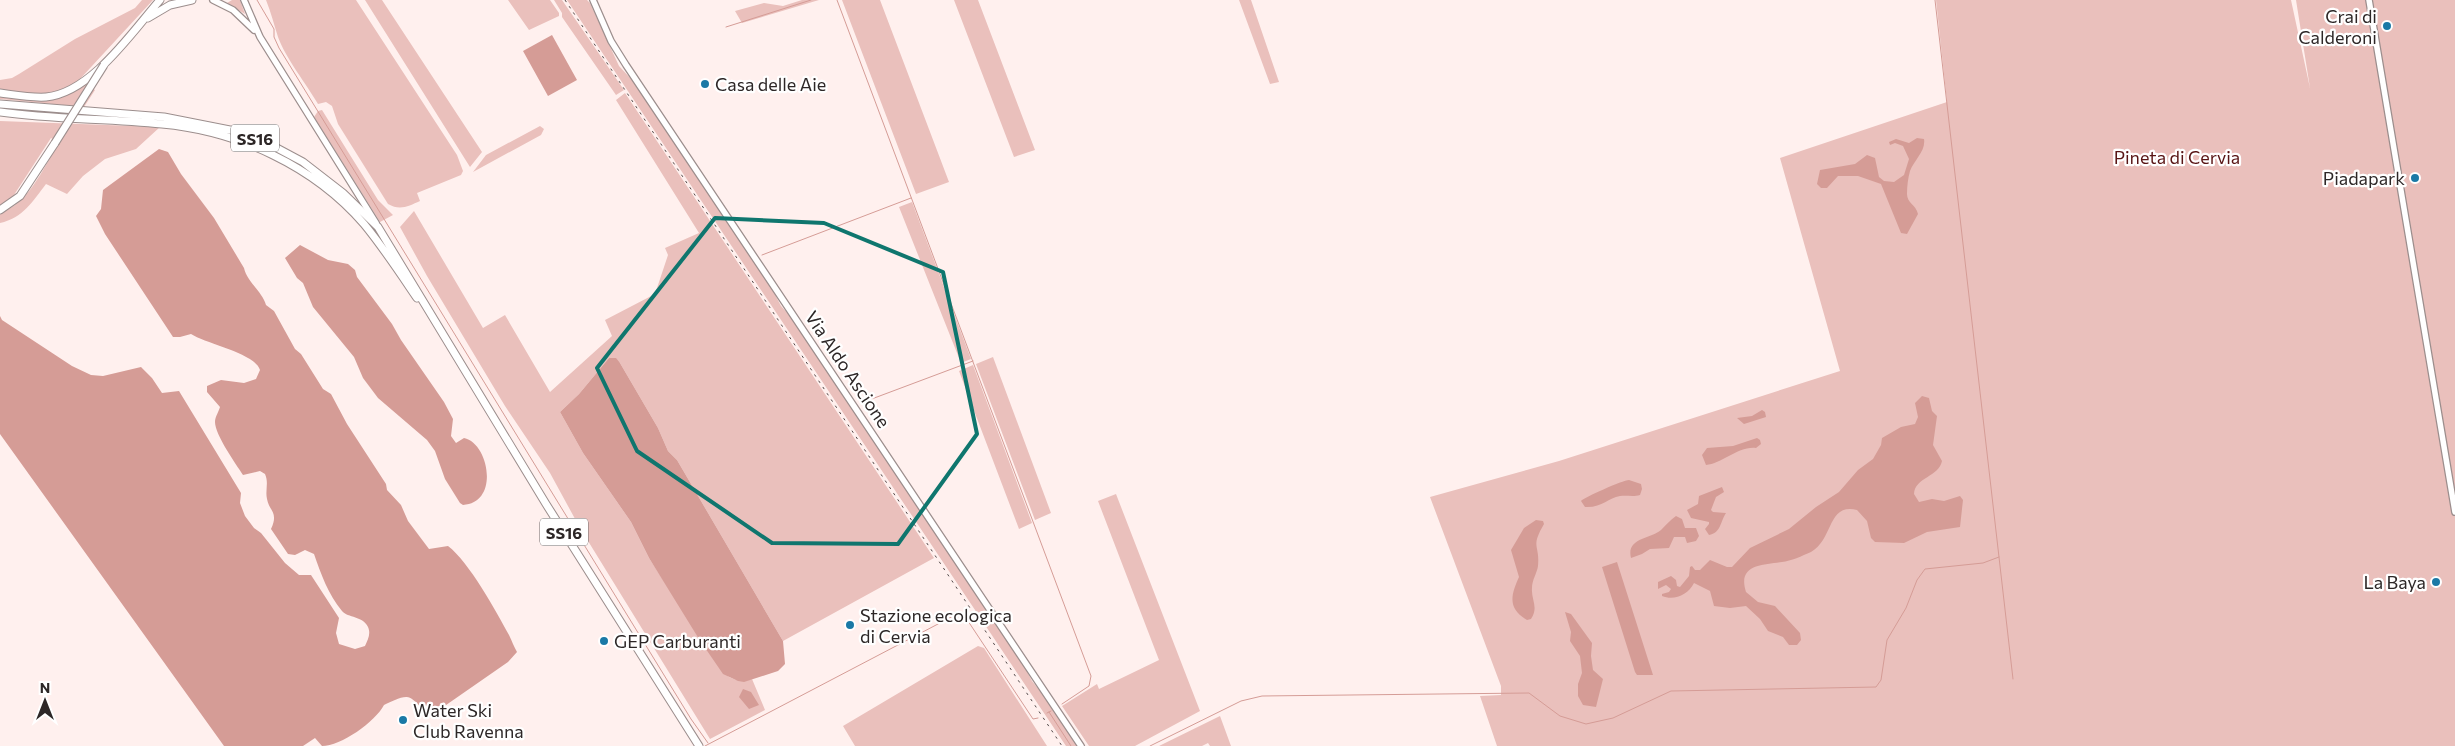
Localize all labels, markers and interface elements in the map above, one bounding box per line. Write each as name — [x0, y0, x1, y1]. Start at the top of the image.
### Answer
place label: Crai di Calderoni — [2298, 5, 2377, 48]
marker: Crai di Calderoni — [2381, 20, 2393, 32]
place label: Casa delle Aie — [715, 73, 826, 95]
marker: Casa delle Aie — [699, 78, 711, 90]
road number: SS16 — [231, 125, 279, 152]
park label: Pineta di Cervia — [2114, 146, 2240, 168]
place label: Piadapark — [2323, 167, 2405, 189]
marker: Piadapark — [2409, 172, 2421, 184]
street label: Via Aldo Ascione — [801, 306, 895, 432]
road number: SS16 — [540, 518, 588, 546]
place label: La Baya — [2363, 571, 2426, 593]
marker: La Baya — [2430, 576, 2442, 588]
place label: Stazione ecologica di Cervia — [860, 604, 1012, 647]
marker: Stazione ecologica di Cervia — [844, 619, 856, 631]
place label: GEP Carburanti — [614, 630, 741, 652]
marker: GEP Carburanti — [598, 635, 610, 647]
north arrow — [20, 676, 70, 726]
text: N — [40, 679, 50, 696]
place label: Water Ski Club Ravenna — [413, 699, 524, 742]
marker: Water Ski Club Ravenna — [397, 714, 409, 726]

